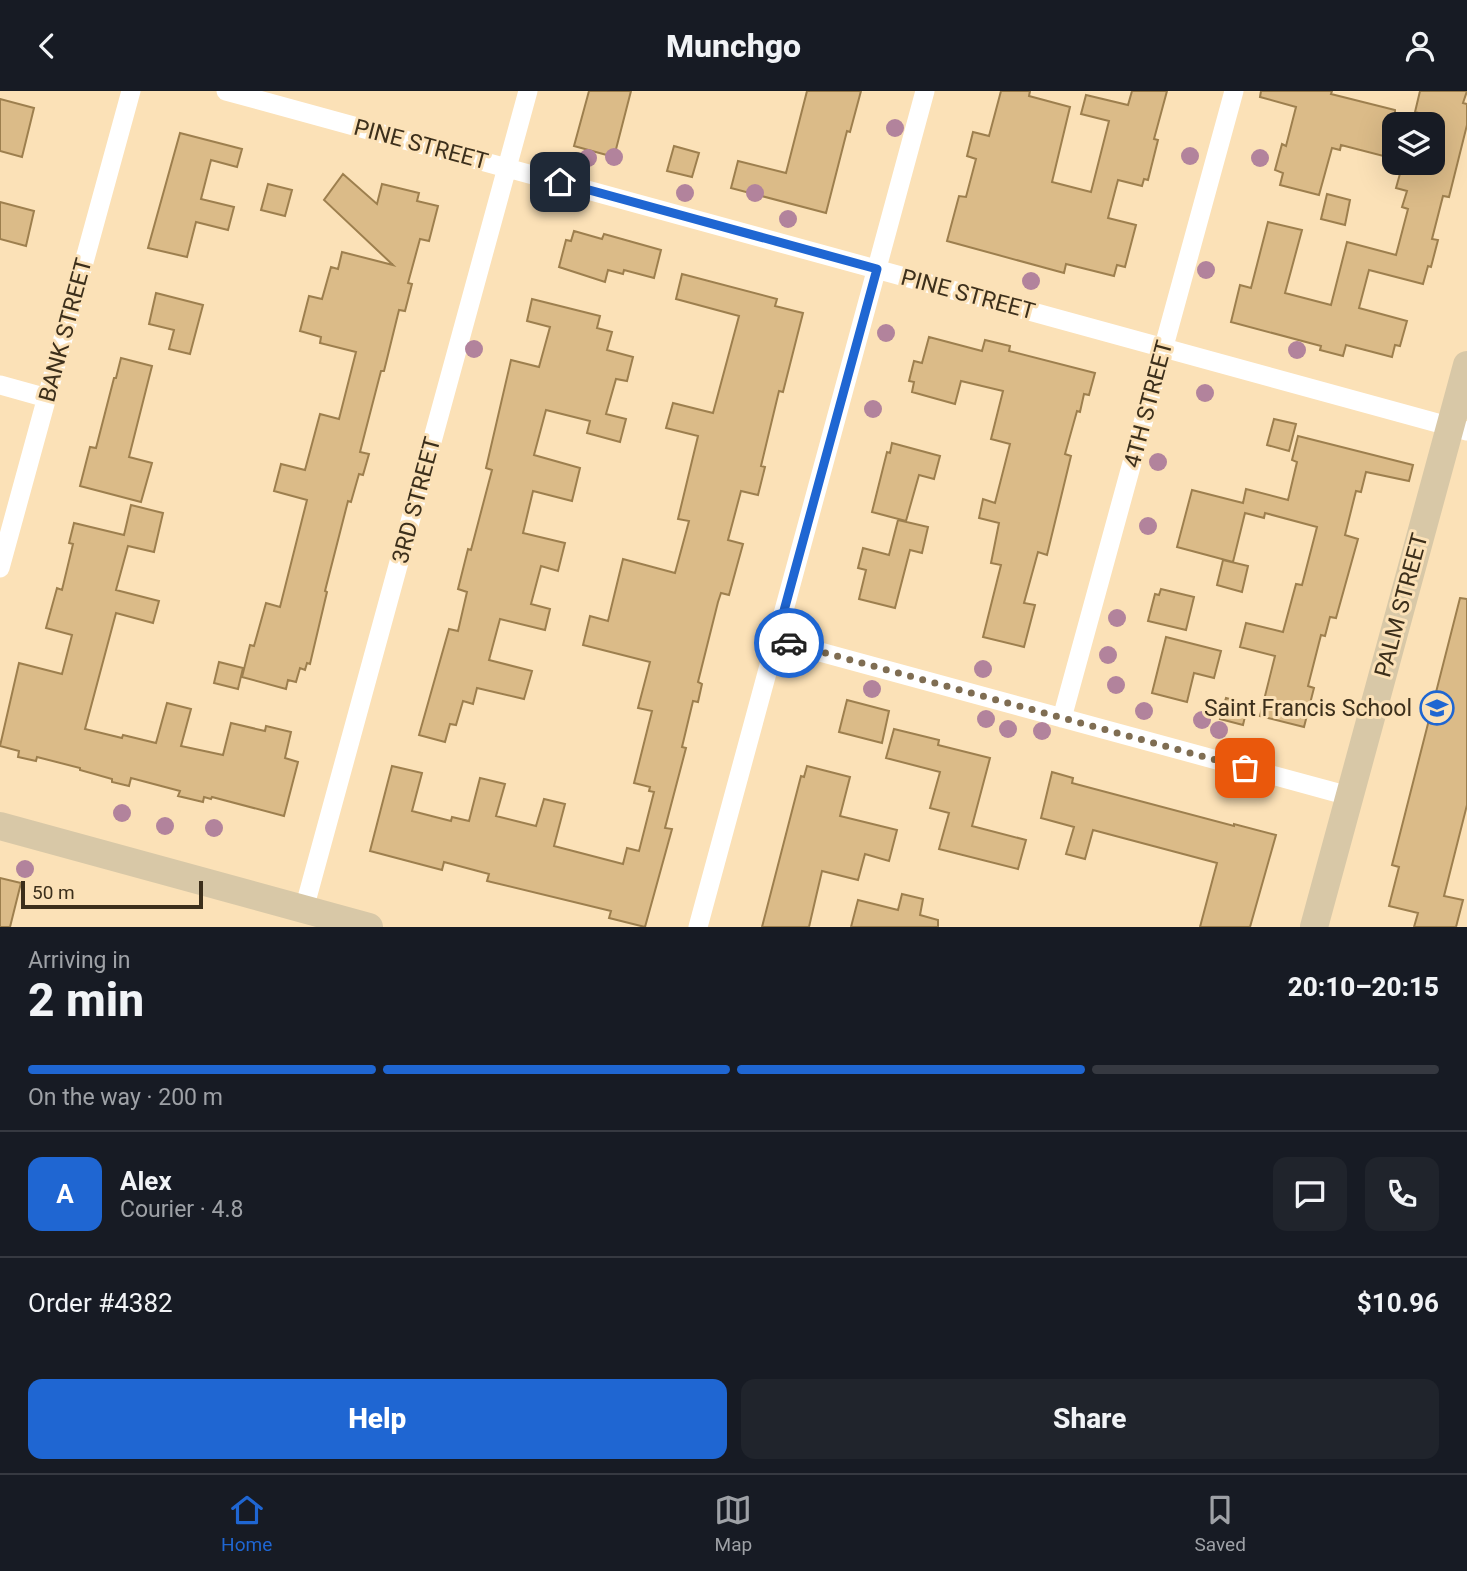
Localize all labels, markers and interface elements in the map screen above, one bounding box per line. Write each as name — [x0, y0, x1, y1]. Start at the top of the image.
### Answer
icon: back — [28, 27, 66, 65]
text: Munchgo — [666, 27, 801, 65]
icon: person — [1401, 27, 1439, 65]
map controls — [1382, 112, 1445, 175]
button: layers — [1382, 112, 1445, 175]
street label: PINE STREET — [351, 114, 491, 175]
pin — [530, 152, 590, 212]
icon: home — [541, 163, 579, 201]
street label: BANK STREET — [33, 255, 98, 405]
street label: PINE STREET — [898, 264, 1038, 325]
street label: 4TH STREET — [1119, 337, 1178, 471]
street label: 3RD STREET — [387, 434, 446, 566]
street label: PALM STREET — [1369, 530, 1434, 680]
courier — [754, 608, 824, 678]
icon: car — [770, 624, 808, 662]
school or university icon: Saint Francis School — [1418, 689, 1456, 727]
place label: Saint Francis School — [1204, 695, 1412, 722]
pin — [1215, 738, 1275, 798]
icon: bag — [1226, 749, 1264, 787]
scale bar — [21, 878, 203, 910]
text: 50 m — [32, 881, 75, 904]
text: Arriving in — [28, 947, 131, 974]
text: 20:10–20:15 — [1288, 972, 1439, 1002]
text: 2 min — [28, 973, 144, 1027]
text: On the way · 200 m — [28, 1084, 223, 1111]
button: chat — [1273, 1157, 1347, 1231]
button: phone — [1365, 1157, 1439, 1231]
text: Alex — [120, 1166, 172, 1196]
text: A — [56, 1179, 74, 1209]
text: Courier · 4.8 — [120, 1196, 243, 1223]
text: Order #4382 — [28, 1288, 173, 1318]
text: $10.96 — [1357, 1288, 1439, 1318]
button: Help — [28, 1379, 727, 1459]
button: Share — [741, 1379, 1439, 1459]
tab: Home — [221, 1491, 272, 1556]
tab: Map — [714, 1491, 752, 1556]
tab: Saved — [1195, 1491, 1246, 1556]

